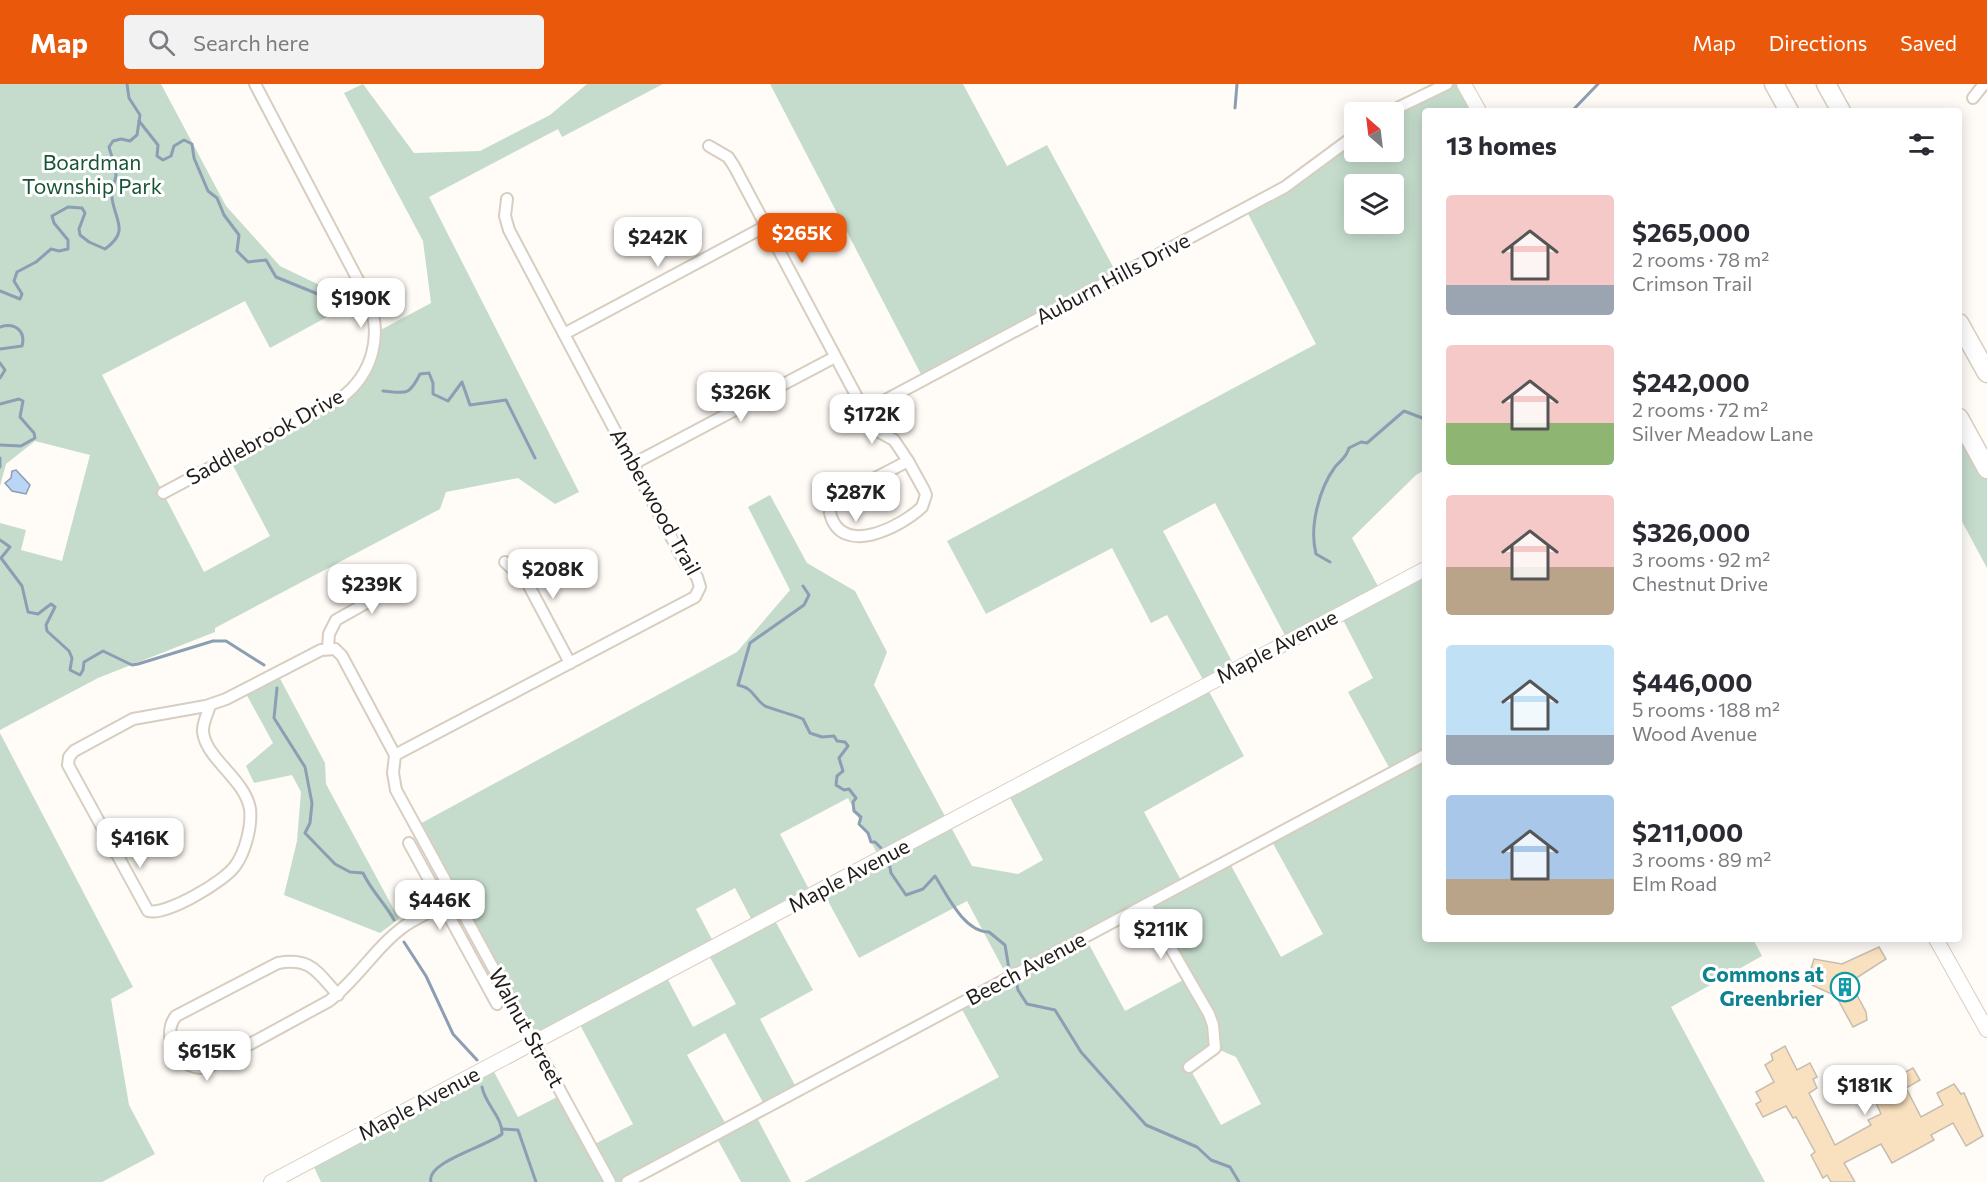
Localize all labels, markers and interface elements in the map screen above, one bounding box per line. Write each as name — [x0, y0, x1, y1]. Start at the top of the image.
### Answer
search box — [124, 15, 544, 69]
text: Map — [30, 25, 88, 59]
icon: search — [145, 26, 178, 59]
text: Search here — [193, 29, 309, 56]
text: Map — [1693, 30, 1736, 55]
text: Directions — [1769, 30, 1867, 55]
text: Saved — [1900, 30, 1957, 55]
north arrow — [1344, 102, 1404, 162]
map controls — [1344, 102, 1404, 234]
icon: filters — [1905, 128, 1938, 161]
text: 13 homes — [1446, 129, 1557, 160]
park label: Boardman Township Park — [22, 149, 162, 198]
button: layers — [1344, 174, 1404, 234]
pin: $265K — [760, 213, 844, 264]
text: $265,000 — [1632, 216, 1750, 247]
pin: $242K — [616, 217, 700, 268]
icon: home — [1494, 219, 1566, 291]
text: $265K — [772, 220, 832, 244]
text: $242K — [628, 224, 688, 248]
street label: Auburn Hills Drive — [1031, 227, 1194, 329]
text: 2 rooms · 78 m² — [1632, 247, 1769, 271]
text: Crimson Trail — [1632, 271, 1752, 295]
pin: $190K — [319, 278, 403, 329]
text: $190K — [331, 285, 391, 309]
text: $242,000 — [1632, 366, 1750, 397]
icon: home — [1494, 369, 1566, 441]
pin: $326K — [699, 372, 783, 423]
text: $326K — [711, 379, 771, 403]
street label: Saddlebrook Drive — [181, 382, 347, 489]
pin: $172K — [830, 394, 914, 445]
text: 2 rooms · 72 m² — [1632, 397, 1768, 421]
text: $172K — [844, 401, 900, 425]
text: Silver Meadow Lane — [1632, 421, 1813, 445]
street label: Amberwood Trail — [606, 424, 707, 579]
pin: $287K — [814, 472, 898, 523]
text: $287K — [826, 479, 886, 503]
text: $326,000 — [1632, 516, 1750, 547]
icon: home — [1494, 519, 1566, 591]
text: 3 rooms · 92 m² — [1632, 547, 1770, 571]
pin: $208K — [511, 549, 595, 600]
text: $208K — [522, 556, 584, 580]
pin: $239K — [330, 564, 414, 615]
text: $239K — [342, 571, 402, 595]
text: Chestnut Drive — [1632, 571, 1768, 595]
street label: Maple Avenue — [1211, 603, 1341, 688]
text: $446,000 — [1632, 666, 1753, 697]
icon: home — [1494, 669, 1566, 741]
text: 5 rooms · 188 m² — [1632, 697, 1780, 721]
text: Wood Avenue — [1632, 721, 1757, 745]
text: $211,000 — [1632, 816, 1743, 847]
pin: $416K — [98, 818, 182, 869]
icon: home — [1494, 819, 1566, 891]
text: $416K — [111, 825, 169, 849]
street label: Maple Avenue — [783, 832, 913, 917]
text: 3 rooms · 89 m² — [1632, 847, 1771, 871]
text: Elm Road — [1632, 871, 1717, 895]
pin: $446K — [398, 880, 482, 931]
text: $446K — [409, 887, 471, 911]
pin: $211K — [1119, 909, 1203, 960]
text: $211K — [1134, 916, 1188, 940]
street label: Beech Avenue — [961, 926, 1090, 1010]
place label: Commons at Greenbrier — [1702, 961, 1824, 1010]
street label: Walnut Street — [484, 963, 570, 1091]
building icon: Commons at Greenbrier — [1829, 971, 1861, 1003]
pin: $615K — [165, 1031, 249, 1082]
text: $615K — [178, 1038, 236, 1062]
street label: Maple Avenue — [353, 1060, 483, 1145]
pin: $181K — [1823, 1065, 1907, 1116]
text: $181K — [1837, 1072, 1893, 1096]

